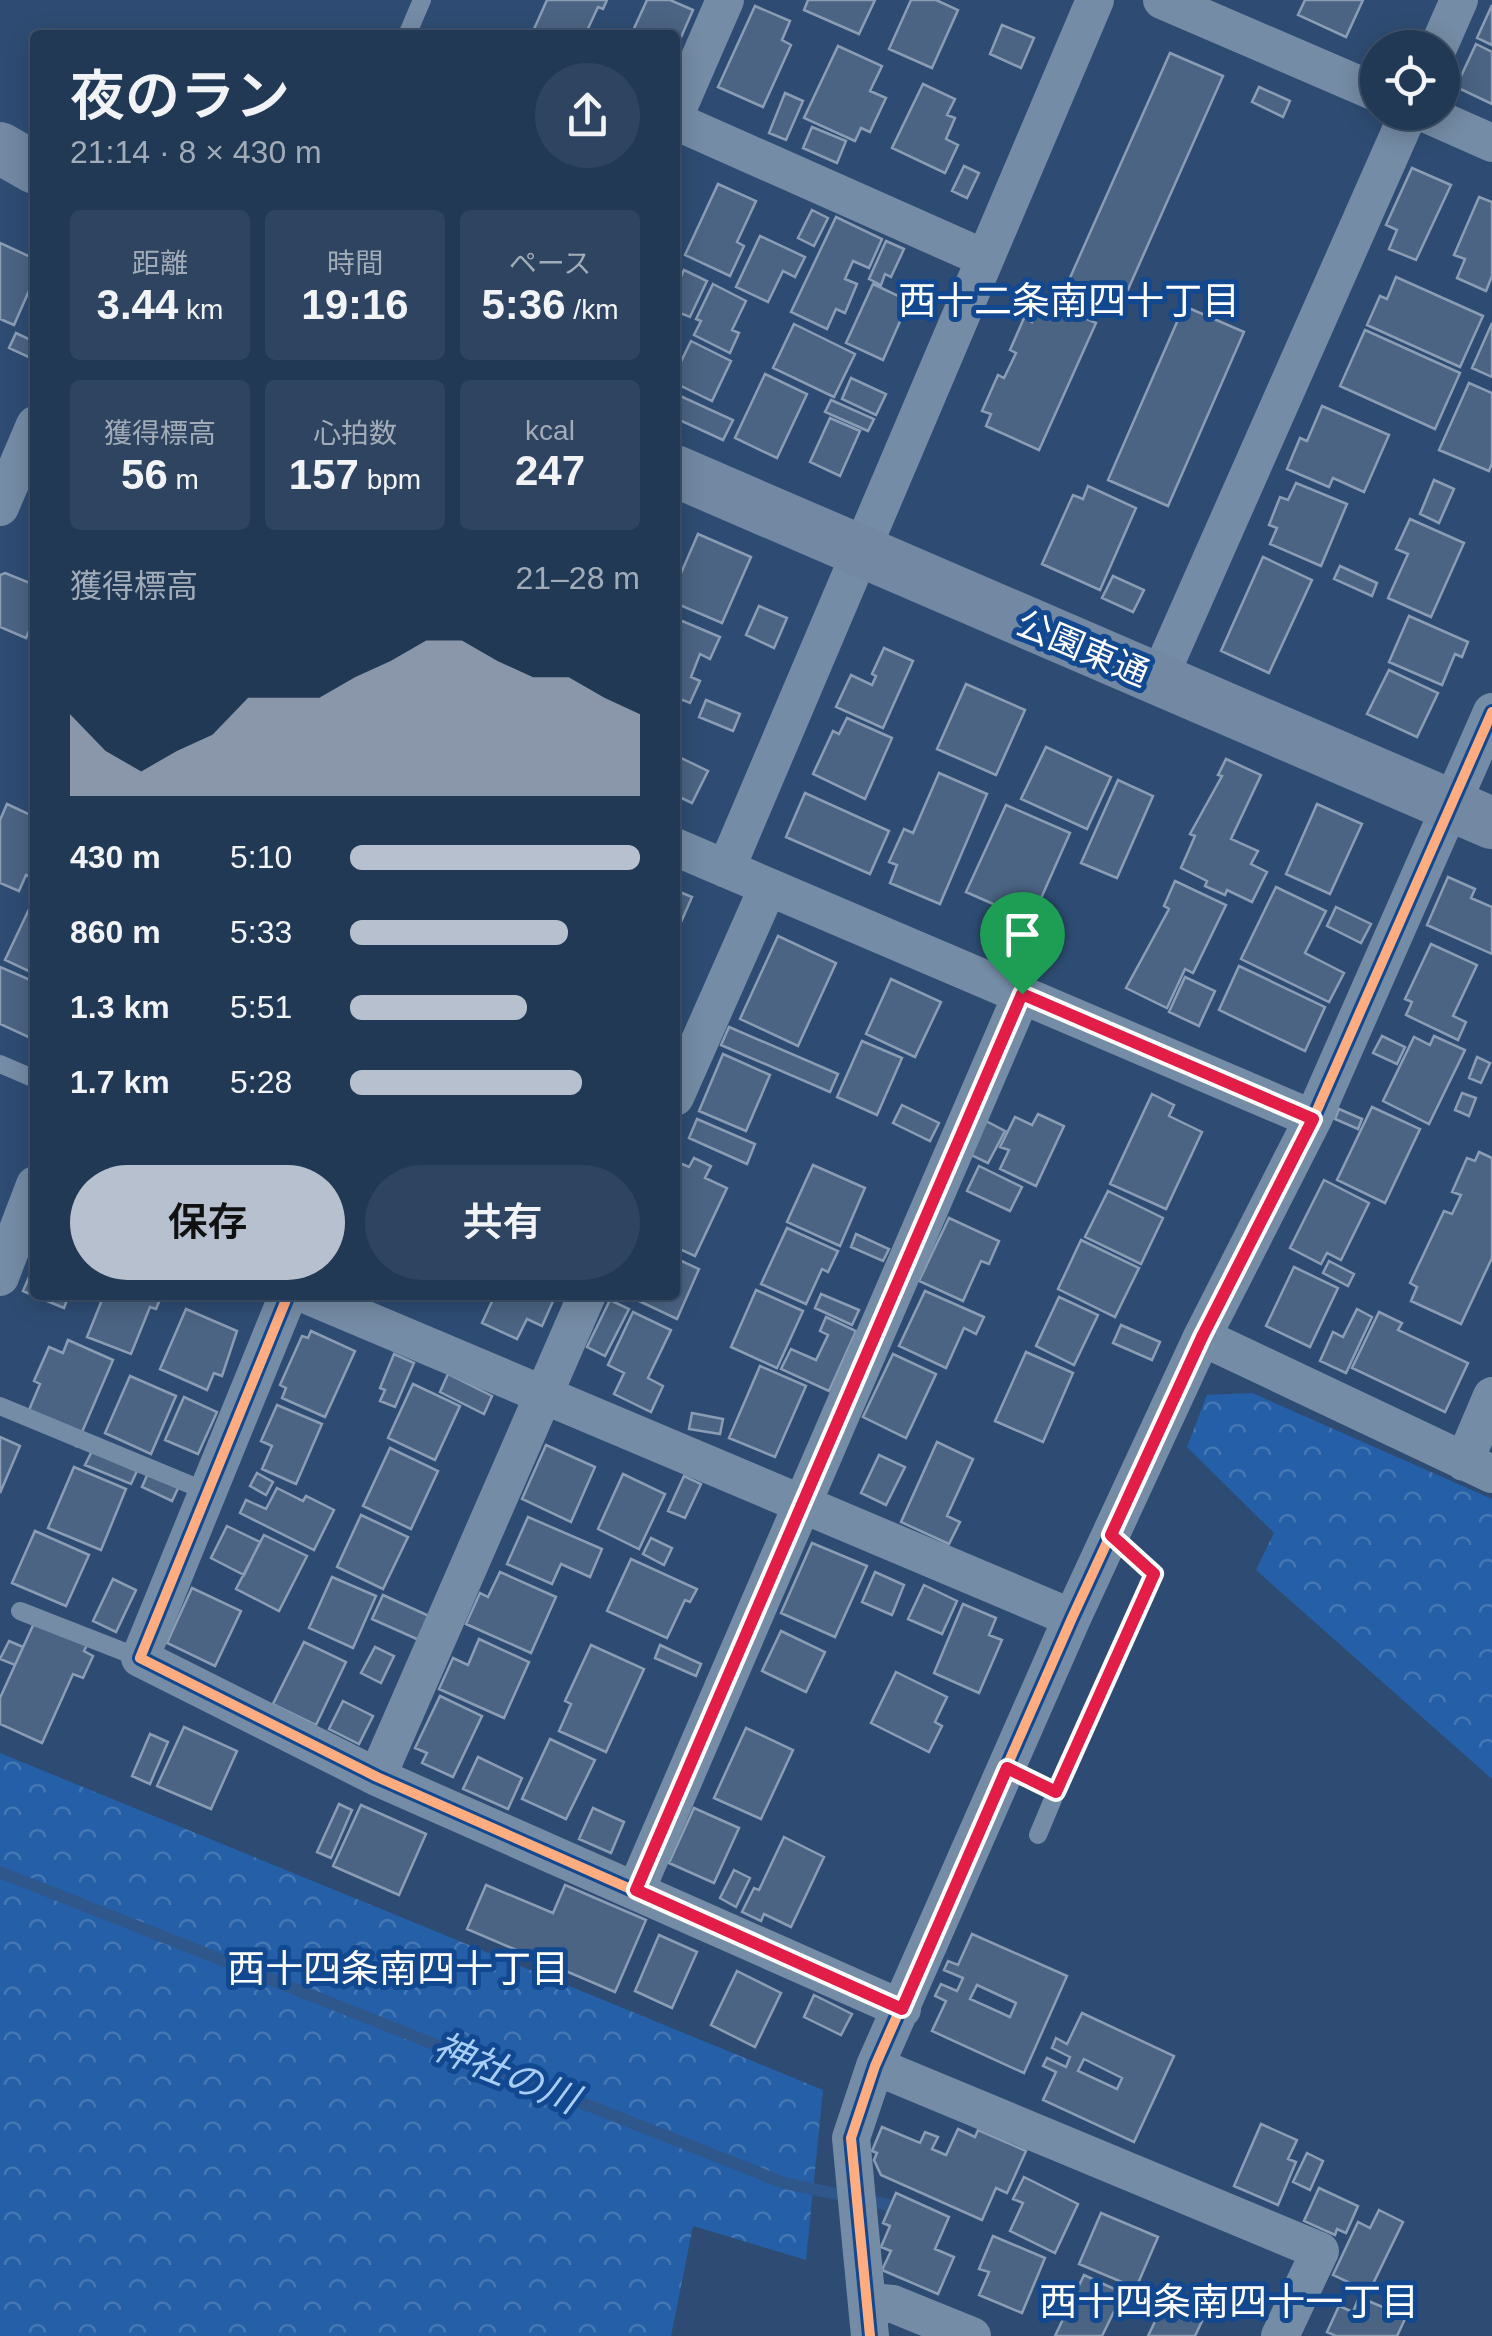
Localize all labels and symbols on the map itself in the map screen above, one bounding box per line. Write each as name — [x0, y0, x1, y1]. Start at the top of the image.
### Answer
district label: 西十二条南四十丁目 — [898, 280, 1240, 322]
street label: 公園東通 — [1011, 603, 1155, 693]
pin — [980, 892, 1065, 995]
district label: 西十四条南四十丁目 — [227, 1948, 569, 1990]
water label: 神社の川 — [428, 2025, 588, 2122]
district label: 西十四条南四十一丁目 — [1039, 2281, 1419, 2323]

